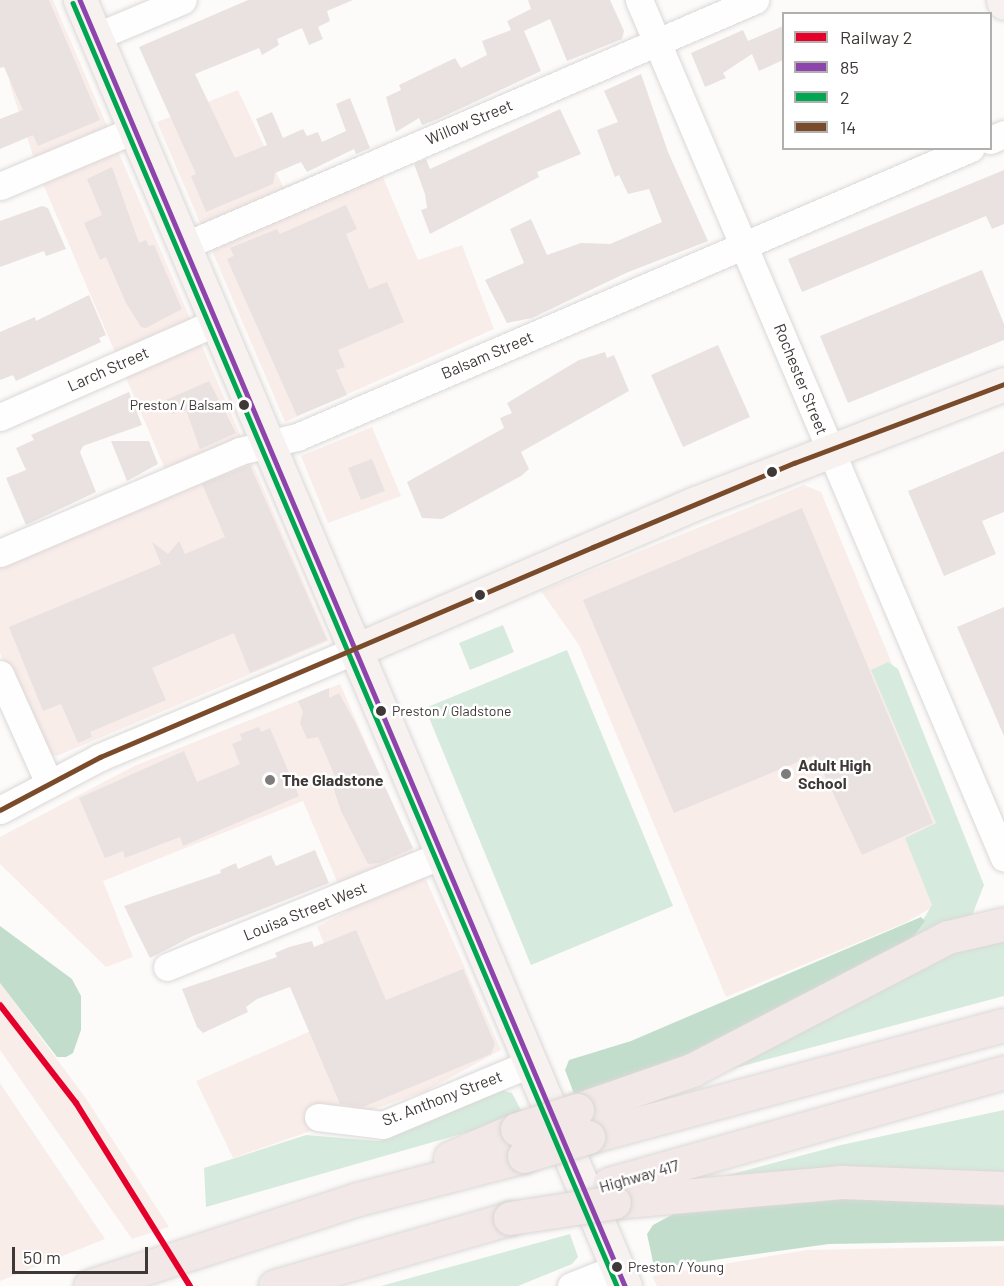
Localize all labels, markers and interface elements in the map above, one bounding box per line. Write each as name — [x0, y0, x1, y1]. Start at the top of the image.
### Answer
legend — [782, 12, 992, 150]
text: Railway 2 — [840, 26, 912, 48]
text: 85 — [840, 56, 859, 78]
text: 2 — [840, 86, 850, 108]
street label: Willow Street — [423, 95, 515, 149]
text: 14 — [840, 116, 856, 138]
street label: Rochester Street — [770, 321, 832, 437]
street label: Balsam Street — [438, 327, 536, 383]
street label: Larch Street — [64, 343, 152, 395]
place label: Preston / Balsam — [130, 397, 233, 413]
marker: Preston / Balsam — [238, 399, 250, 411]
unlabelled marker — [766, 466, 778, 478]
unlabelled marker — [474, 589, 486, 601]
place label: Preston / Gladstone — [392, 703, 511, 719]
marker: Preston / Gladstone — [375, 705, 387, 717]
place label: Adult High School — [798, 755, 871, 793]
marker: Adult High School — [779, 767, 793, 781]
place label: The Gladstone — [282, 770, 384, 790]
marker: The Gladstone — [263, 773, 277, 787]
street label: Louisa Street West — [240, 877, 370, 945]
street label: St. Anthony Street — [379, 1066, 505, 1130]
street label: Highway 417 — [597, 1155, 681, 1197]
scale bar — [15, 1235, 152, 1273]
text: 50 m — [23, 1246, 61, 1268]
place label: Preston / Young — [628, 1259, 724, 1275]
marker: Preston / Young — [611, 1261, 623, 1273]

